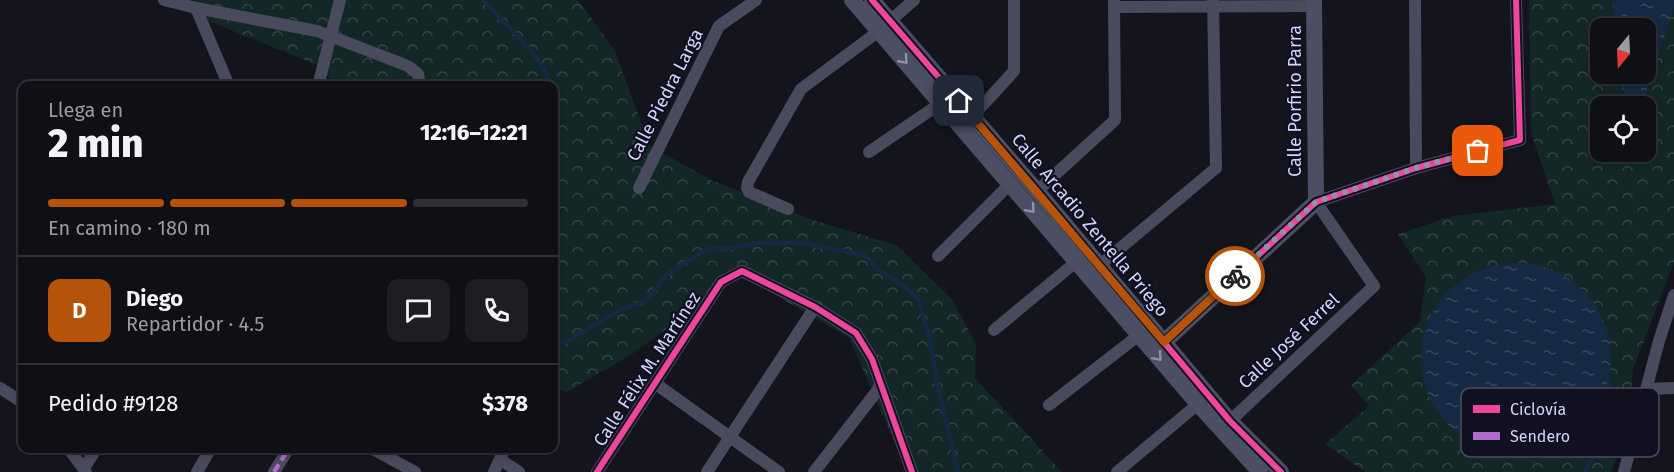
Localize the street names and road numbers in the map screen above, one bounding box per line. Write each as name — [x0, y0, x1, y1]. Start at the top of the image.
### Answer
street label: Calle Piedra Larga — [622, 25, 708, 165]
street label: Calle Porfirio Parra — [1284, 25, 1306, 177]
street label: Calle Arcadio Zentella Priego — [1007, 129, 1173, 321]
street label: Calle Félix M. Martínez — [589, 287, 705, 450]
street label: Calle José Ferrel — [1234, 289, 1344, 393]

